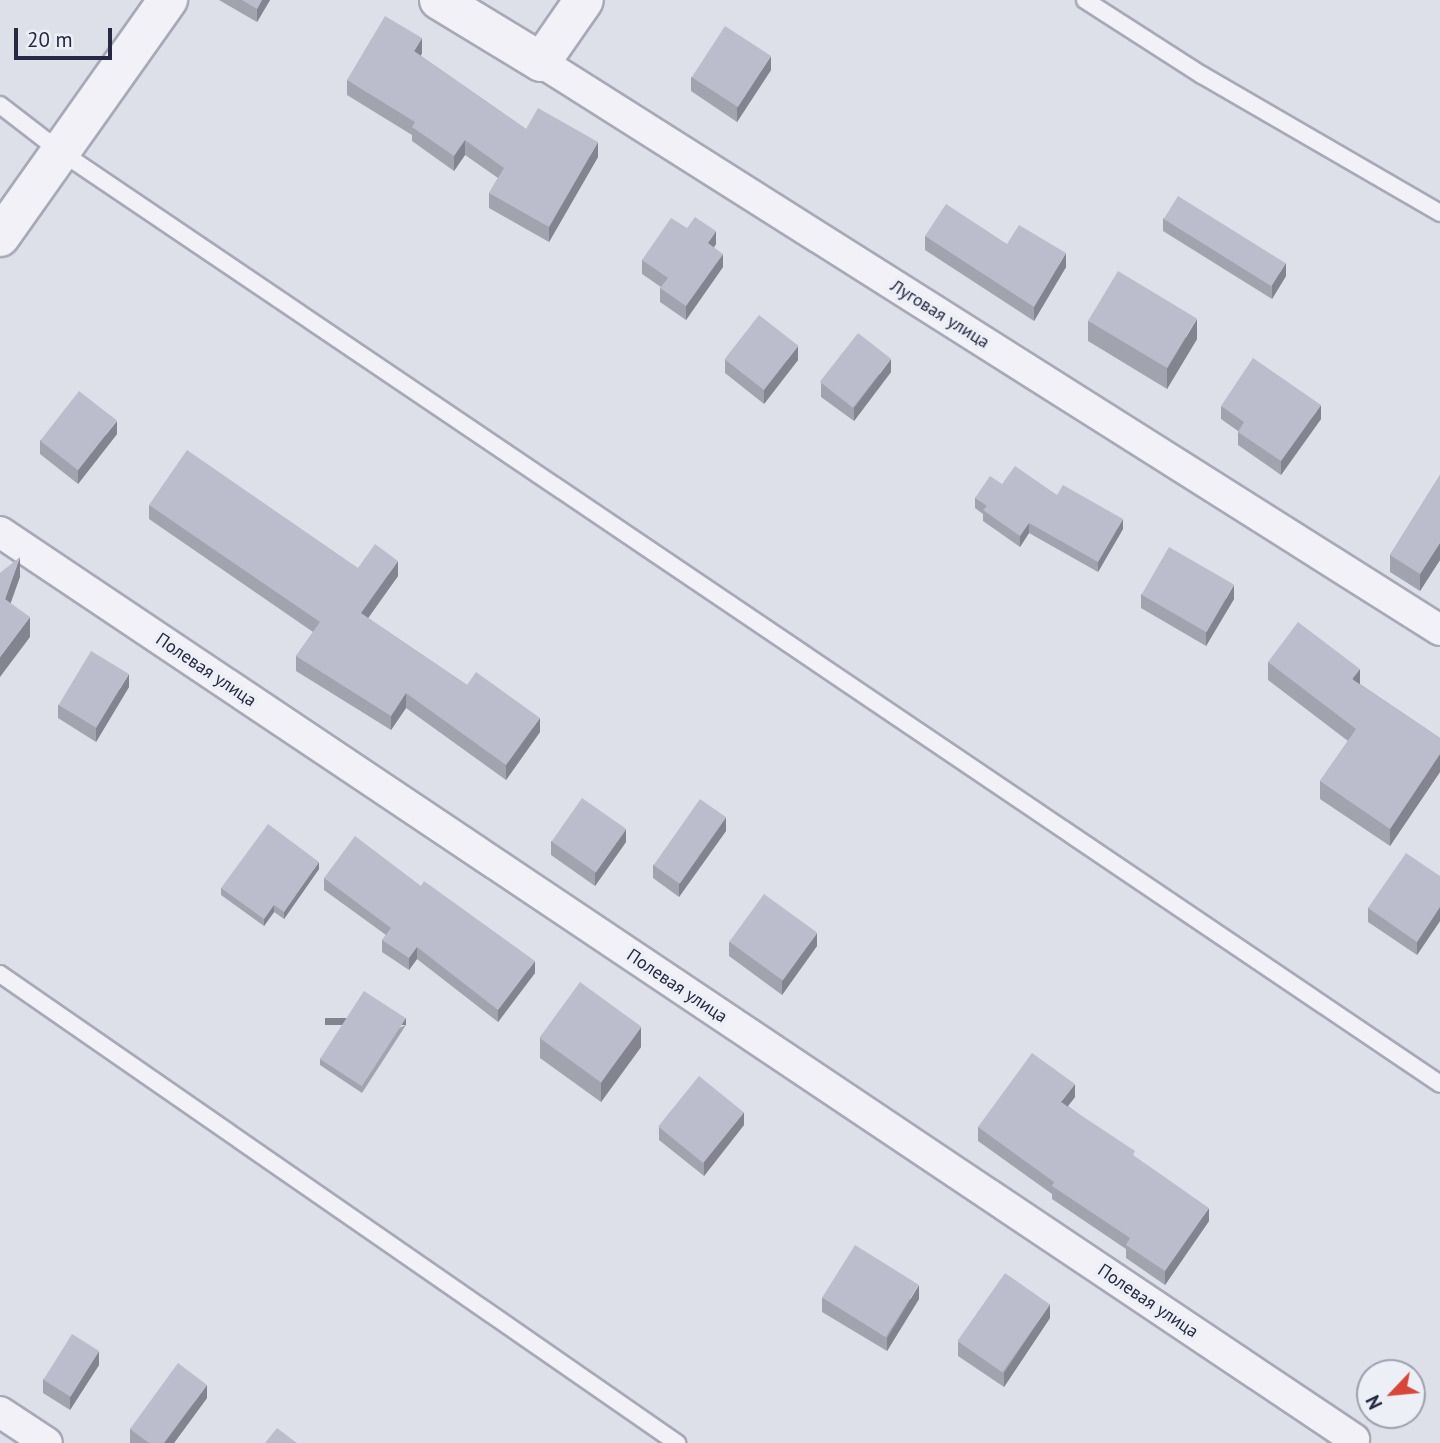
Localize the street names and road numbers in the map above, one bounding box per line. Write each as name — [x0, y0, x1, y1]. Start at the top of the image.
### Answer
street label: Луговая улица — [886, 275, 994, 353]
street label: Полевая улица — [152, 628, 260, 712]
street label: Полевая улица — [623, 944, 731, 1028]
street label: Полевая улица — [1094, 1259, 1202, 1343]

